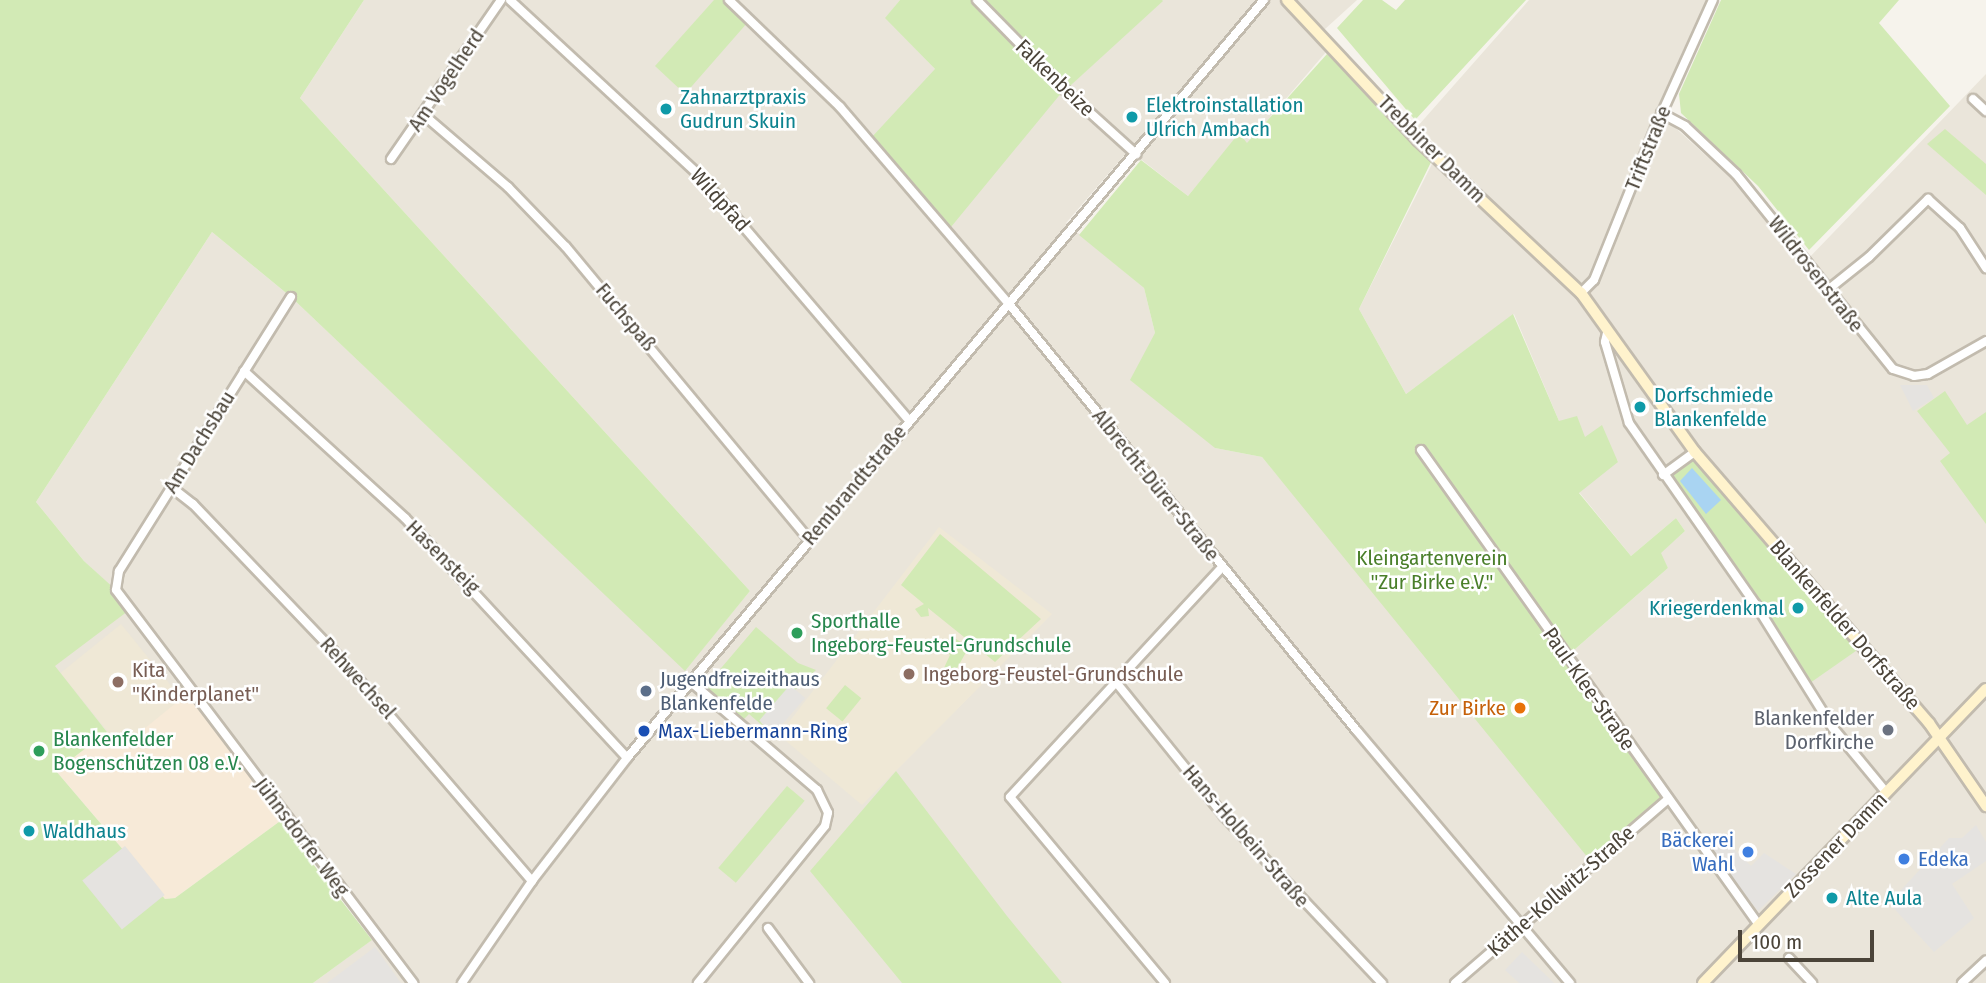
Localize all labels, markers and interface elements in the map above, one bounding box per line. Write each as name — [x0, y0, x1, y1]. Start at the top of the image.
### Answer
street label: Am Vogelherd — [402, 24, 490, 136]
street label: Falkenbeize — [1010, 34, 1100, 122]
place label: Zahnarztpraxis Gudrun Skuin — [680, 84, 806, 134]
street label: Trebbiner Damm — [1373, 90, 1491, 208]
place label: Elektroinstallation Ulrich Ambach — [1146, 92, 1304, 142]
marker: Zahnarztpraxis Gudrun Skuin — [658, 101, 674, 117]
street label: Triftstraße — [1620, 102, 1676, 194]
marker: Elektroinstallation Ulrich Ambach — [1124, 109, 1140, 125]
street label: Wildpfad — [685, 163, 755, 237]
street label: Wildrosenstraße — [1763, 211, 1869, 337]
street label: Fuchspaß — [590, 278, 662, 356]
place label: Dorfschmiede Blankenfelde — [1654, 382, 1773, 432]
street label: Am Dachsbau — [158, 386, 240, 498]
marker: Dorfschmiede Blankenfelde — [1632, 399, 1648, 415]
street label: Albrecht-Dürer-Straße — [1087, 404, 1225, 566]
street label: Rembrandtstraße — [796, 420, 912, 550]
street label: Hasensteig — [401, 515, 485, 599]
street label: Blankenfelder Dorfstraße — [1764, 535, 1926, 715]
park label: Kleingartenverein "Zur Birke e.V." — [1356, 545, 1508, 595]
place label: Kriegerdenkmal — [1649, 595, 1784, 621]
marker: Kriegerdenkmal — [1790, 600, 1806, 616]
place label: Sporthalle Ingeborg-Feustel-Grundschule — [811, 608, 1071, 658]
street label: Paul-Klee-Straße — [1537, 623, 1641, 755]
marker: Sporthalle Ingeborg-Feustel-Grundschule — [789, 625, 805, 641]
street label: Rehwechsel — [315, 632, 401, 724]
place label: Kita "Kinderplanet" — [132, 657, 259, 707]
place label: Ingeborg-Feustel-Grundschule — [923, 661, 1183, 687]
place label: Jugendfreizeithaus Blankenfelde — [660, 666, 820, 716]
marker: Ingeborg-Feustel-Grundschule — [901, 666, 917, 682]
marker: Kita "Kinderplanet" — [110, 674, 126, 690]
marker: Jugendfreizeithaus Blankenfelde — [638, 683, 654, 699]
place label: Zur Birke — [1429, 695, 1506, 721]
marker: Zur Birke — [1512, 700, 1528, 716]
place label: Blankenfelder Dorfkirche — [1754, 705, 1874, 755]
place label: Max-Liebermann-Ring — [658, 718, 847, 744]
marker: Blankenfelder Dorfkirche — [1880, 722, 1896, 738]
marker: Max-Liebermann-Ring — [636, 723, 652, 739]
place label: Blankenfelder Bogenschützen 08 e.V. — [53, 726, 242, 776]
marker: Blankenfelder Bogenschützen 08 e.V. — [31, 743, 47, 759]
street label: Hans-Holbein-Straße — [1177, 760, 1315, 912]
street label: Jühnsdorfer Weg — [249, 773, 355, 901]
street label: Zossener Damm — [1779, 787, 1893, 903]
place label: Waldhaus — [43, 818, 126, 844]
street label: Käthe-Kollwitz-Straße — [1482, 820, 1640, 962]
marker: Waldhaus — [21, 823, 37, 839]
place label: Bäckerei Wahl — [1661, 827, 1734, 877]
marker: Bäckerei Wahl — [1740, 844, 1756, 860]
place label: Edeka — [1918, 846, 1969, 872]
marker: Edeka — [1896, 851, 1912, 867]
place label: Alte Aula — [1846, 885, 1922, 911]
marker: Alte Aula — [1824, 890, 1840, 906]
scale bar — [1741, 916, 1878, 960]
text: 100 m — [1751, 929, 1802, 955]

